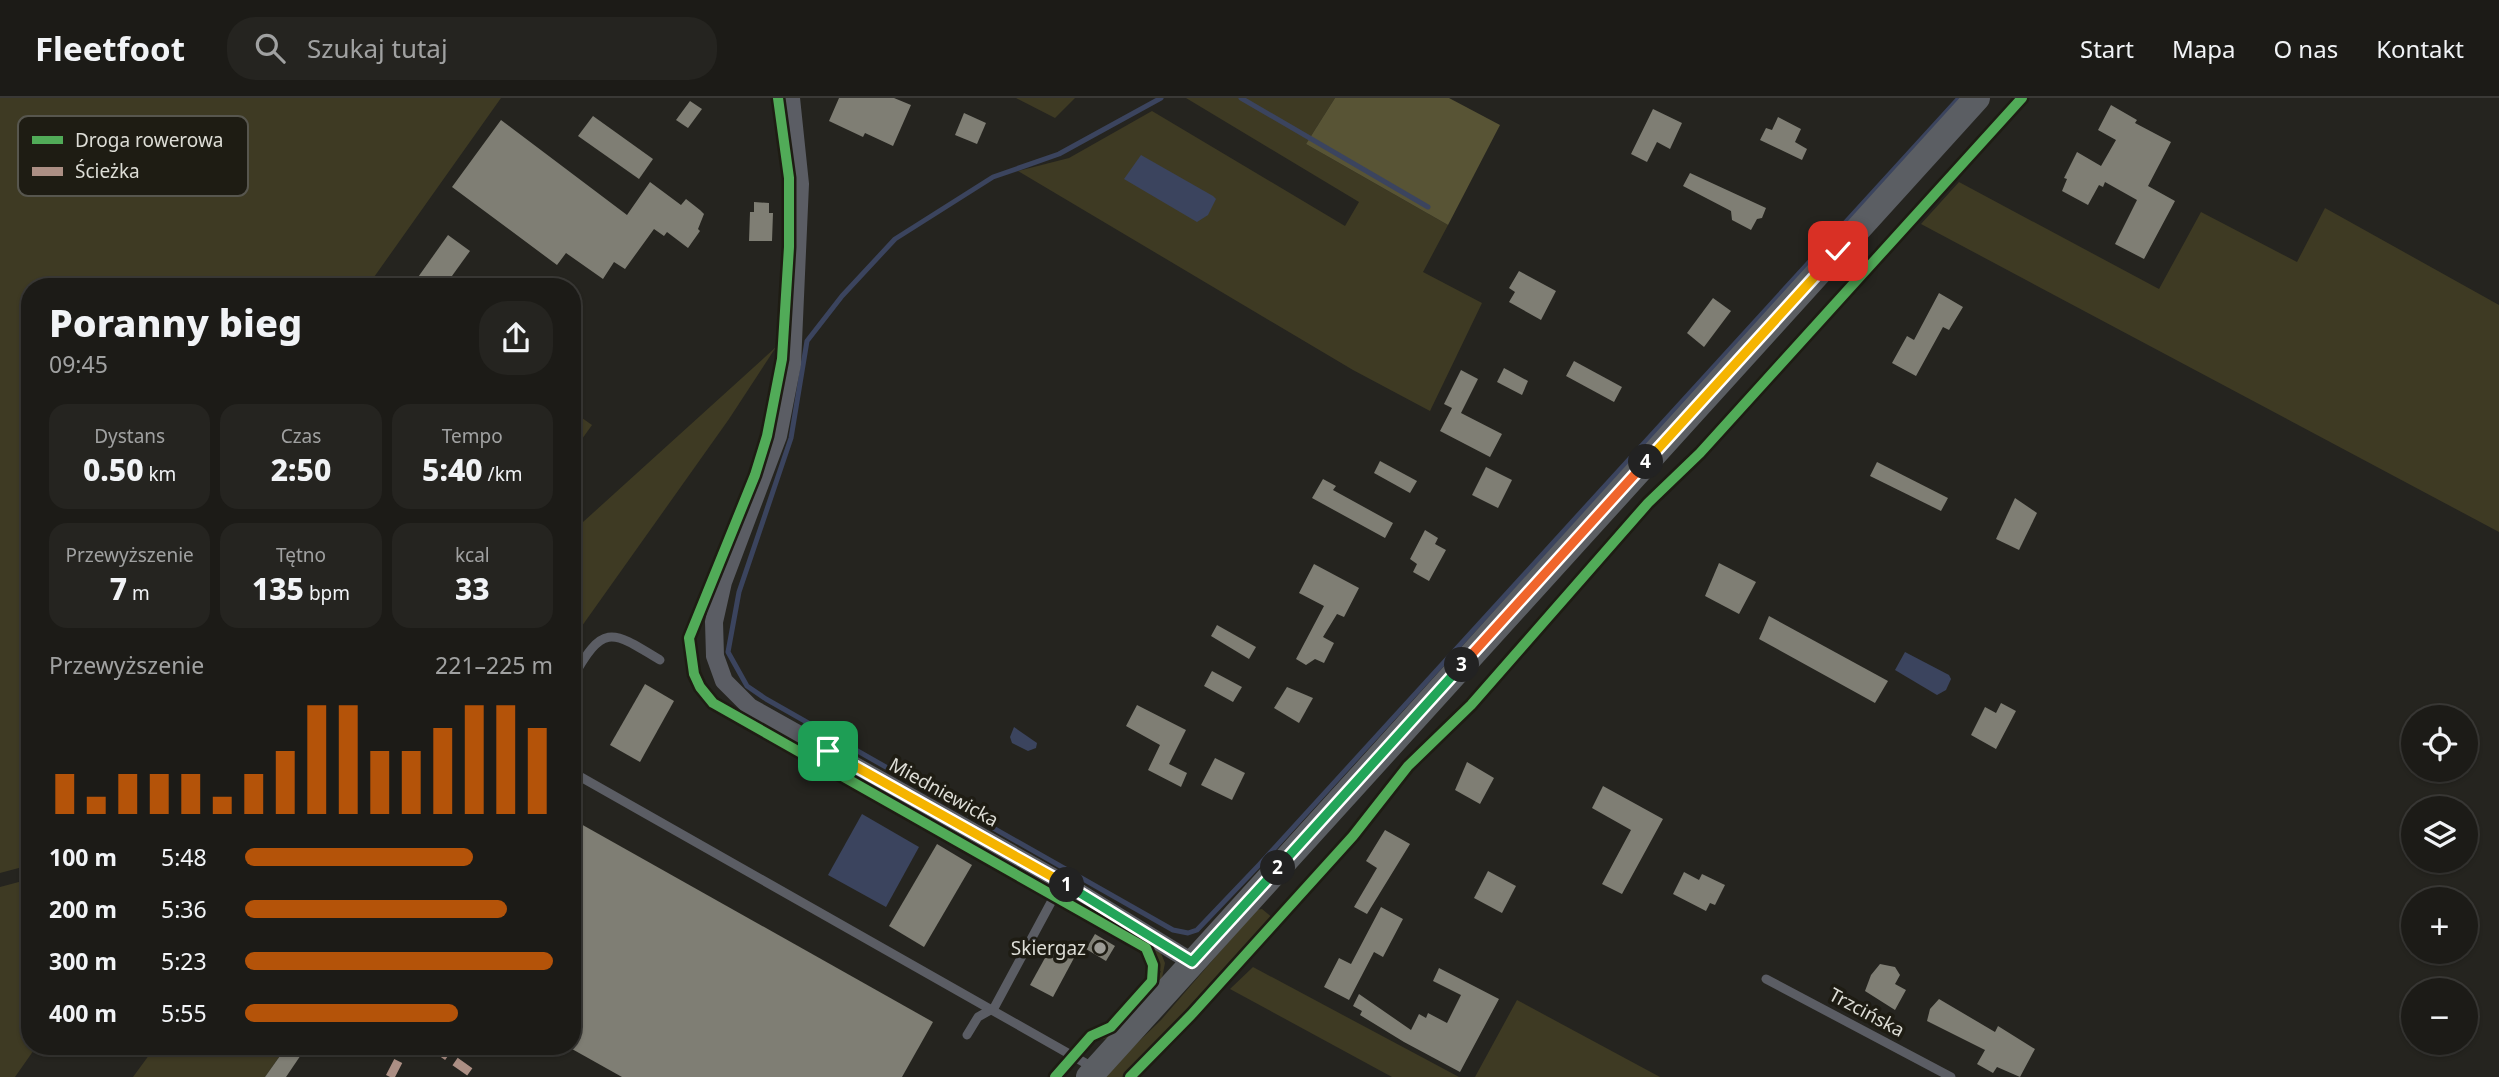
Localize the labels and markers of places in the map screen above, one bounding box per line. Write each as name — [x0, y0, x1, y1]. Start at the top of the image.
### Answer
pin — [1808, 221, 1868, 281]
pin: 4 — [1628, 444, 1664, 480]
pin: 3 — [1444, 648, 1480, 682]
pin — [798, 721, 858, 781]
pin: 2 — [1260, 850, 1296, 886]
pin: 1 — [1050, 868, 1084, 902]
place label: Skiergaz — [1011, 935, 1086, 961]
marker: Skiergaz — [1092, 940, 1108, 956]

